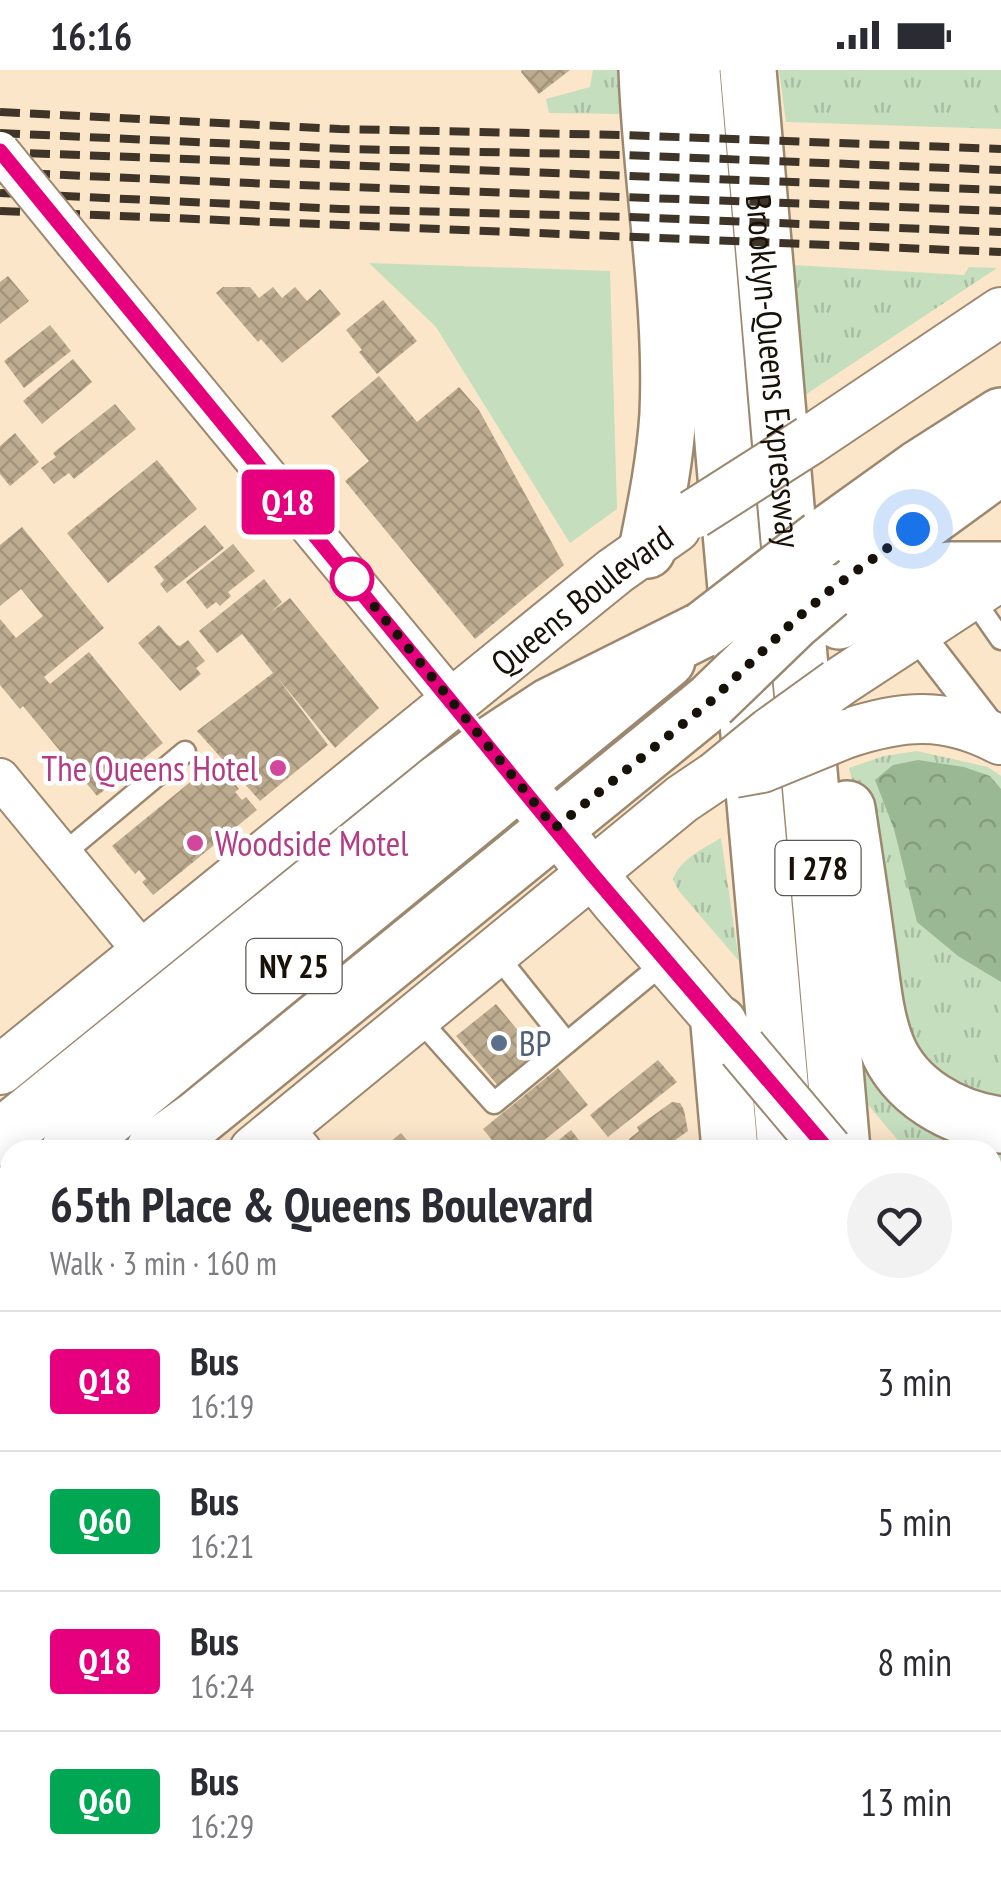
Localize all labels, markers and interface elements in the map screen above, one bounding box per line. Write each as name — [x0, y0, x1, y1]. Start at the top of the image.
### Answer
text: 16:16 — [50, 11, 132, 60]
street label: Brooklyn-Queens Expressway — [736, 192, 813, 550]
line badge: Q18 — [230, 470, 346, 534]
text: Q18 — [262, 479, 314, 525]
your location — [888, 504, 938, 554]
street label: Queens Boulevard — [481, 514, 682, 686]
unlabelled marker — [331, 558, 373, 600]
place label: The Queens Hotel — [42, 745, 258, 791]
marker: The Queens Hotel — [267, 757, 289, 779]
place label: Woodside Motel — [215, 820, 408, 866]
marker: Woodside Motel — [184, 832, 206, 854]
road number: I 278 — [776, 841, 860, 895]
road number: NY 25 — [246, 939, 342, 993]
place label: BP — [519, 1020, 551, 1066]
marker: BP — [488, 1032, 510, 1054]
text: 65th Place & Queens Boulevard — [50, 1173, 593, 1235]
button: heart — [847, 1173, 952, 1278]
text: Walk · 3 min · 160 m — [50, 1242, 277, 1284]
text: Bus — [190, 1336, 239, 1385]
text: 3 min — [877, 1357, 952, 1406]
text: Q18 — [79, 1358, 131, 1404]
text: 16:19 — [190, 1385, 254, 1427]
text: Bus — [190, 1476, 239, 1525]
text: 5 min — [877, 1497, 952, 1546]
text: Q60 — [79, 1498, 131, 1544]
text: 16:21 — [190, 1525, 254, 1567]
text: Bus — [190, 1616, 239, 1665]
text: 8 min — [877, 1637, 952, 1686]
text: Q18 — [79, 1638, 131, 1684]
text: 16:24 — [190, 1665, 254, 1707]
text: Bus — [190, 1756, 239, 1805]
text: 13 min — [860, 1777, 952, 1826]
text: Q60 — [79, 1778, 131, 1824]
text: 16:29 — [190, 1805, 254, 1847]

